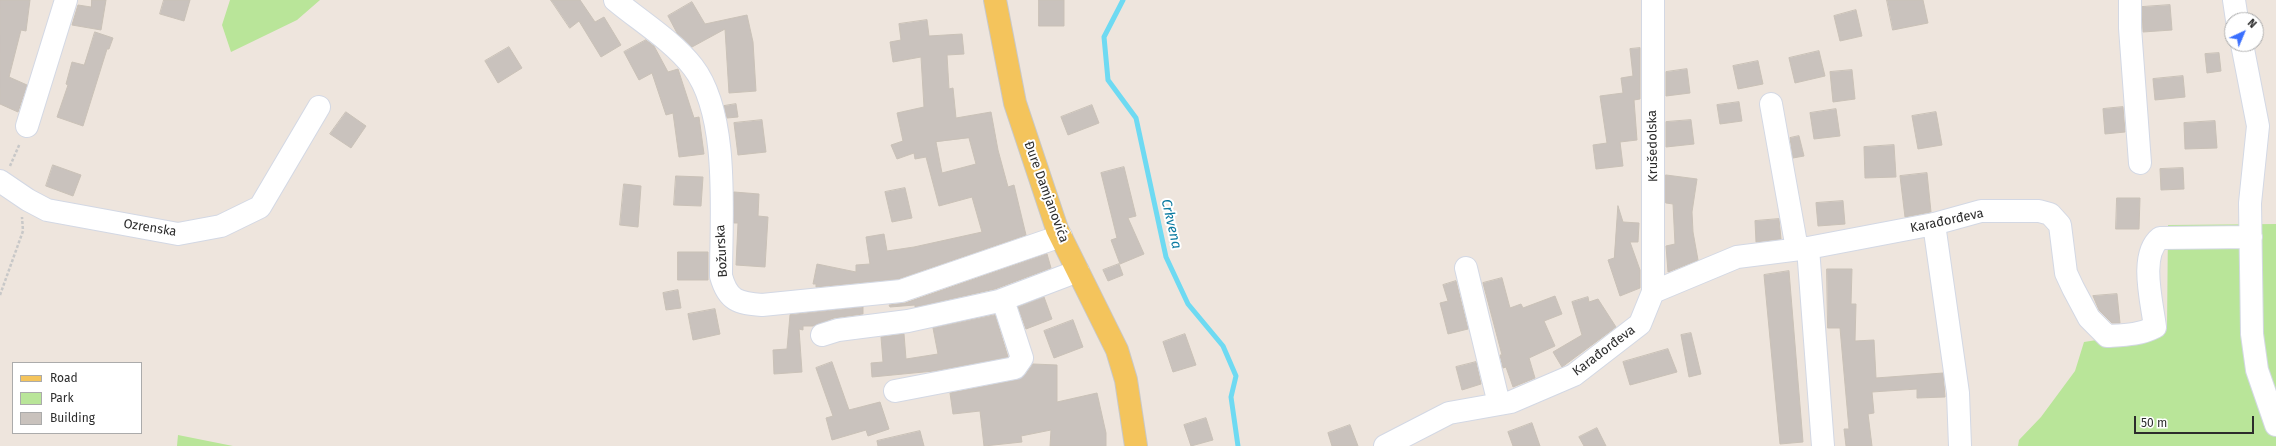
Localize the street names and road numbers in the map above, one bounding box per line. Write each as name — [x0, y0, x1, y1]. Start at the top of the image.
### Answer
street label: Krušedolska — [1645, 110, 1661, 182]
street label: Đure Damjanovića — [1020, 139, 1072, 245]
street label: Karađorđeva — [1909, 206, 1985, 236]
street label: Ozrenska — [122, 216, 178, 240]
street label: Božurska — [713, 224, 731, 278]
street label: Karađorđeva — [1570, 322, 1638, 380]

